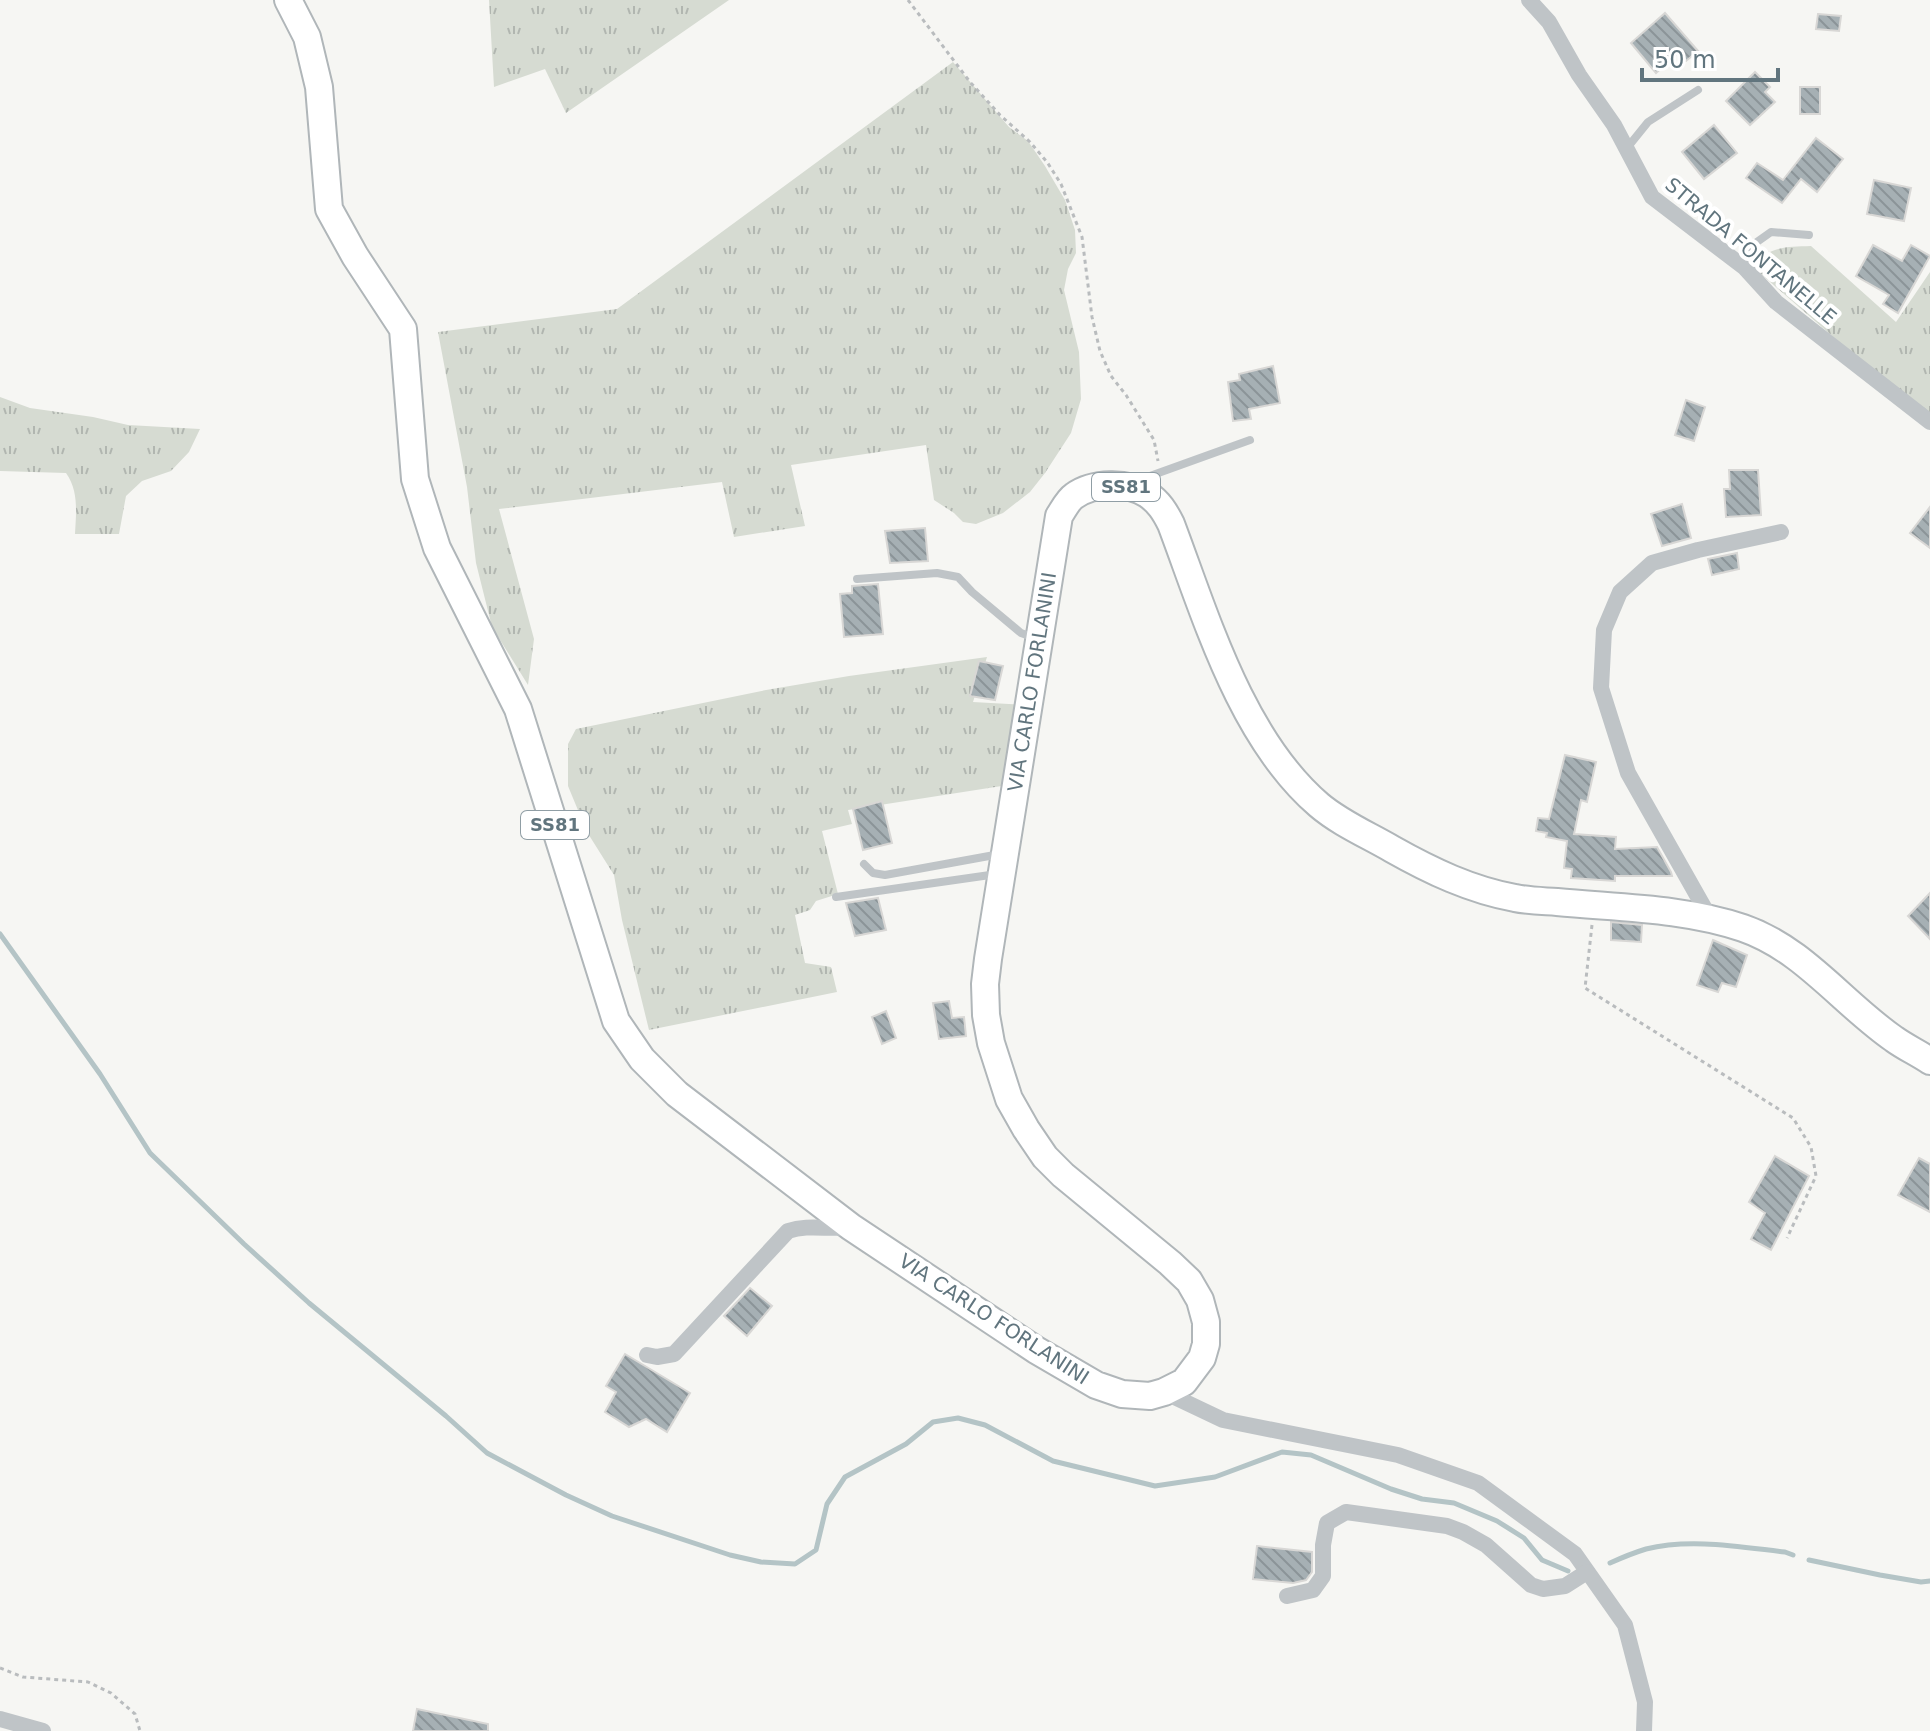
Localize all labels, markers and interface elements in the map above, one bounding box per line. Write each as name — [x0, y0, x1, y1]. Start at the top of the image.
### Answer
scale bar — [1642, 32, 1778, 82]
text: 50 m — [1654, 46, 1716, 74]
street label: STRADA FONTANELLE — [1661, 172, 1841, 330]
road number: SS81 — [1092, 473, 1160, 501]
street label: VIA CARLO FORLANINI — [1003, 571, 1061, 793]
road number: SS81 — [521, 811, 589, 839]
street label: VIA CARLO FORLANINI — [894, 1249, 1094, 1389]

